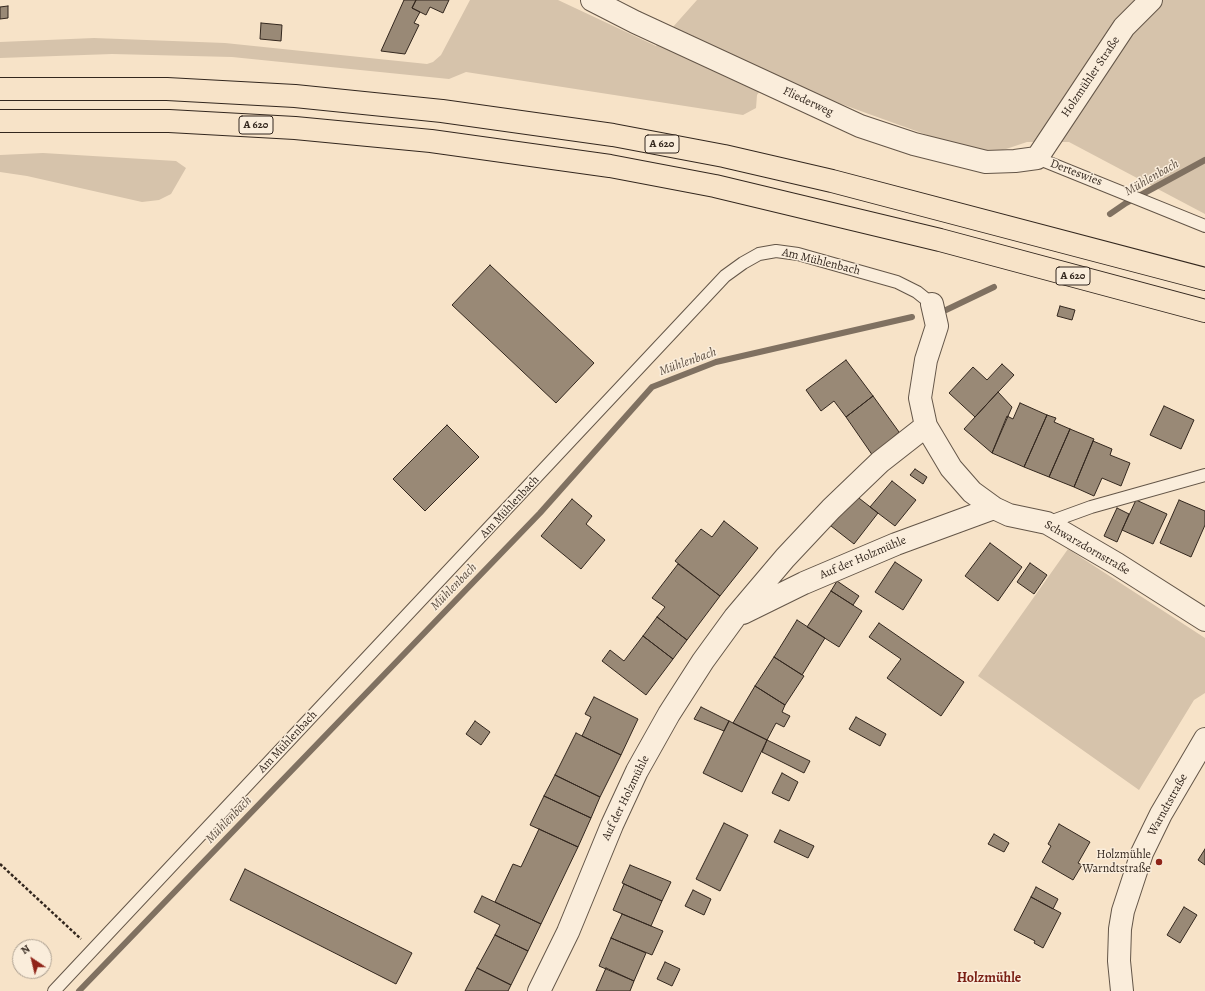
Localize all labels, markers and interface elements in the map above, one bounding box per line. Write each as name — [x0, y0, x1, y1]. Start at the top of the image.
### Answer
street label: Holzmühler Straße — [1059, 34, 1123, 120]
street label: Fliederweg — [781, 84, 835, 120]
road number: A 620 — [239, 116, 273, 134]
road number: A 620 — [645, 135, 679, 153]
street label: Derteswies — [1048, 156, 1104, 190]
water label: Mühlenbach — [1122, 156, 1182, 200]
street label: Am Mühlenbach — [780, 245, 862, 279]
road number: A 620 — [1056, 267, 1090, 285]
water label: Mühlenbach — [657, 344, 719, 380]
street label: Am Mühlenbach — [477, 473, 543, 541]
street label: Schwarzdornstraße — [1042, 518, 1132, 578]
street label: Auf der Holzmühle — [817, 533, 909, 583]
water label: Mühlenbach — [428, 560, 480, 614]
street label: Am Mühlenbach — [255, 708, 321, 776]
street label: Auf der Holzmühle — [599, 753, 653, 843]
street label: Warndtstraße — [1145, 771, 1191, 839]
water label: Mühlenbach — [203, 793, 255, 847]
place label: Holzmühle Warndtstraße — [1082, 848, 1151, 876]
marker: Holzmühle Warndtstraße — [1154, 857, 1164, 867]
north arrow — [12, 939, 52, 979]
text: N — [18, 941, 33, 958]
district label: Holzmühle — [957, 971, 1021, 987]

